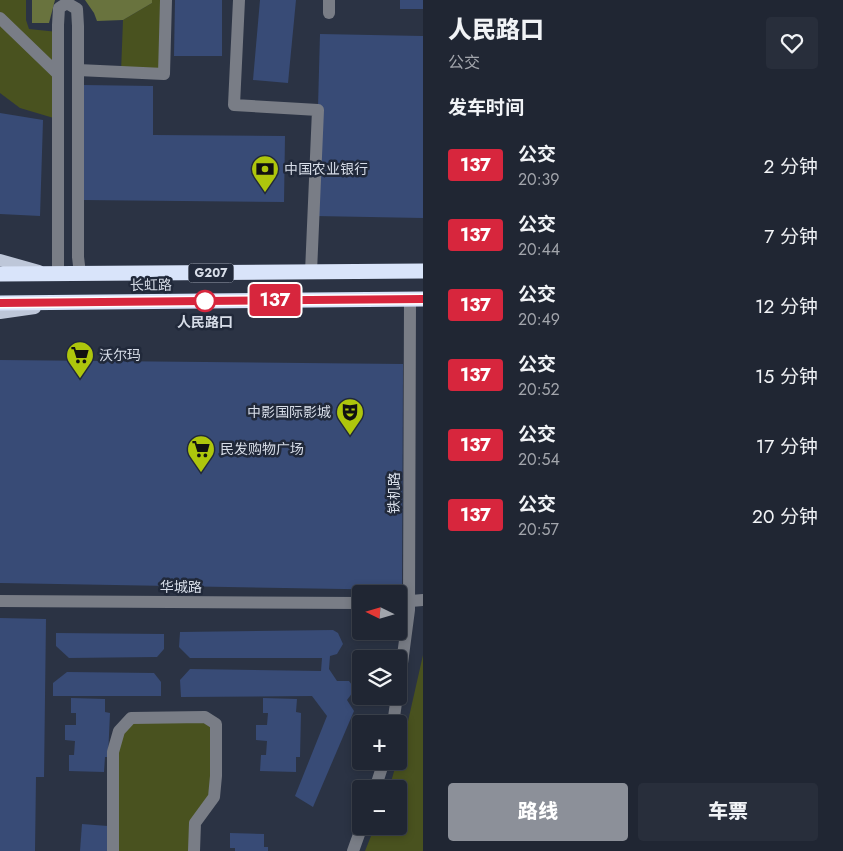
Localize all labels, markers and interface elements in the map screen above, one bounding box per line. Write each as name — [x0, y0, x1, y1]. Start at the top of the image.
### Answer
text: 人民路口 — [448, 12, 544, 47]
button: heart — [766, 17, 818, 69]
text: 公交 — [448, 51, 480, 74]
text: 发车时间 — [448, 94, 524, 121]
text: 公交 — [518, 141, 556, 168]
text: 137 — [460, 152, 491, 178]
text: 2 分钟 — [763, 153, 818, 180]
bank icon: 中国农业银行 — [250, 154, 280, 193]
place label: 中国农业银行 — [284, 159, 368, 179]
text: 20:39 — [518, 168, 559, 191]
text: 公交 — [518, 211, 556, 238]
text: 137 — [460, 222, 491, 248]
text: 7 分钟 — [764, 223, 818, 250]
text: 20:44 — [518, 238, 560, 261]
road number: G207 — [188, 264, 234, 282]
street label: 长虹路 — [130, 275, 172, 295]
text: 公交 — [518, 281, 556, 308]
line badge: 137 — [246, 284, 304, 316]
text: 137 — [260, 287, 290, 313]
marker: 人民路口 — [194, 290, 216, 312]
text: 137 — [460, 292, 491, 318]
text: 12 分钟 — [755, 293, 818, 320]
text: 20:49 — [518, 308, 560, 331]
place label: 人民路口 — [177, 312, 233, 332]
supermarket icon: 沃尔玛 — [65, 340, 95, 379]
place label: 沃尔玛 — [99, 345, 141, 365]
text: 公交 — [518, 351, 556, 378]
text: 137 — [460, 362, 491, 388]
text: 15 分钟 — [755, 363, 818, 390]
text: 20:52 — [518, 378, 560, 401]
theatre icon: 中影国际影城 — [335, 397, 365, 436]
place label: 中影国际影城 — [247, 402, 331, 422]
text: 公交 — [518, 421, 556, 448]
text: 137 — [460, 432, 491, 458]
text: 17 分钟 — [756, 433, 818, 460]
supermarket icon: 民发购物广场 — [186, 434, 216, 473]
place label: 民发购物广场 — [220, 439, 304, 459]
text: 20:54 — [518, 448, 560, 471]
street label: 铁机路 — [384, 472, 404, 514]
text: 公交 — [518, 491, 556, 518]
text: 137 — [460, 502, 491, 528]
text: 20 分钟 — [752, 503, 818, 530]
text: 20:57 — [518, 518, 559, 541]
street label: 华城路 — [160, 577, 202, 597]
north arrow — [352, 585, 408, 640]
map controls — [352, 585, 407, 835]
button: layers — [352, 650, 407, 705]
button: + — [352, 715, 407, 770]
button: − — [352, 780, 407, 835]
button: 路线 — [448, 783, 628, 841]
button: 车票 — [638, 783, 818, 841]

